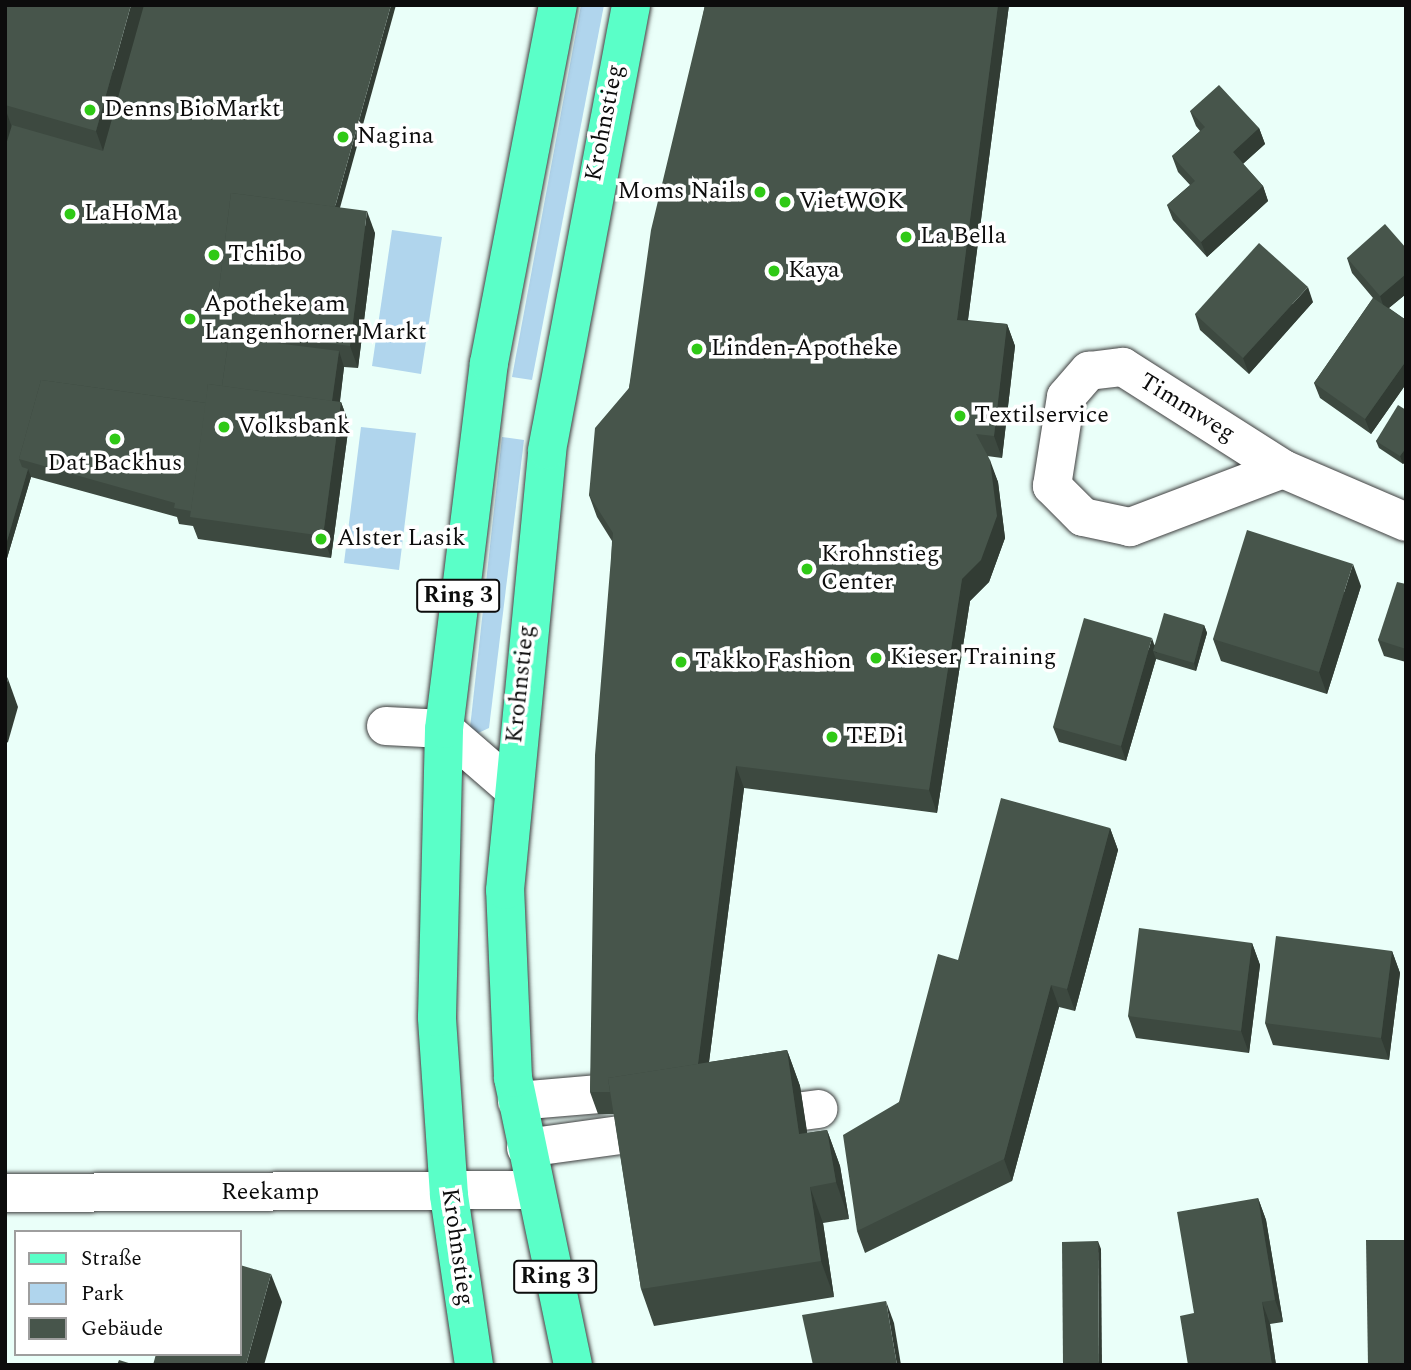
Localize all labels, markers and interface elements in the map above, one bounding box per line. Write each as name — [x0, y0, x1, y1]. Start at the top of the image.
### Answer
street label: Krohnstieg — [580, 62, 630, 184]
place label: Denns BioMarkt — [104, 96, 280, 124]
marker: Denns BioMarkt — [82, 102, 98, 118]
place label: Nagina — [357, 123, 434, 151]
marker: Nagina — [335, 129, 351, 145]
place label: Moms Nails — [617, 178, 746, 206]
marker: Moms Nails — [752, 184, 768, 200]
place label: VietWOK — [799, 188, 904, 216]
marker: VietWOK — [777, 194, 793, 210]
place label: LaHoMa — [84, 200, 178, 228]
marker: LaHoMa — [62, 206, 78, 222]
place label: La Bella — [920, 223, 1006, 251]
marker: La Bella — [898, 229, 914, 245]
place label: Tchibo — [228, 241, 302, 269]
marker: Tchibo — [206, 247, 222, 263]
place label: Kaya — [788, 257, 840, 285]
marker: Kaya — [766, 263, 782, 279]
place label: Apotheke am Langenhorner Markt — [204, 291, 426, 347]
marker: Apotheke am Langenhorner Markt — [182, 311, 198, 327]
place label: Linden-Apotheke — [711, 335, 898, 363]
marker: Linden-Apotheke — [689, 341, 705, 357]
street label: Timmweg — [1134, 367, 1240, 449]
place label: Textilservice — [974, 402, 1109, 430]
marker: Textilservice — [952, 408, 968, 424]
place label: Volksbank — [238, 413, 350, 441]
marker: Volksbank — [216, 419, 232, 435]
marker: Dat Backhus — [107, 431, 123, 447]
place label: Dat Backhus — [48, 450, 182, 478]
place label: Alster Lasik — [337, 525, 466, 553]
marker: Alster Lasik — [311, 529, 331, 549]
place label: Krohnstieg Center — [821, 541, 940, 597]
marker: Krohnstieg Center — [799, 561, 815, 577]
road number: Ring 3 — [416, 576, 500, 616]
street label: Krohnstieg — [500, 624, 542, 744]
place label: Kieser Training — [890, 644, 1056, 672]
place label: Takko Fashion — [695, 648, 852, 676]
marker: Kieser Training — [868, 650, 884, 666]
marker: Takko Fashion — [673, 654, 689, 670]
place label: TEDi — [846, 723, 904, 751]
marker: TEDi — [824, 729, 840, 745]
street label: Reekamp — [221, 1179, 319, 1207]
street label: Krohnstieg — [434, 1186, 480, 1308]
legend — [14, 1230, 242, 1356]
text: Straße — [81, 1243, 142, 1275]
road number: Ring 3 — [513, 1258, 597, 1296]
text: Park — [81, 1278, 124, 1310]
text: Gebäude — [81, 1313, 163, 1345]

